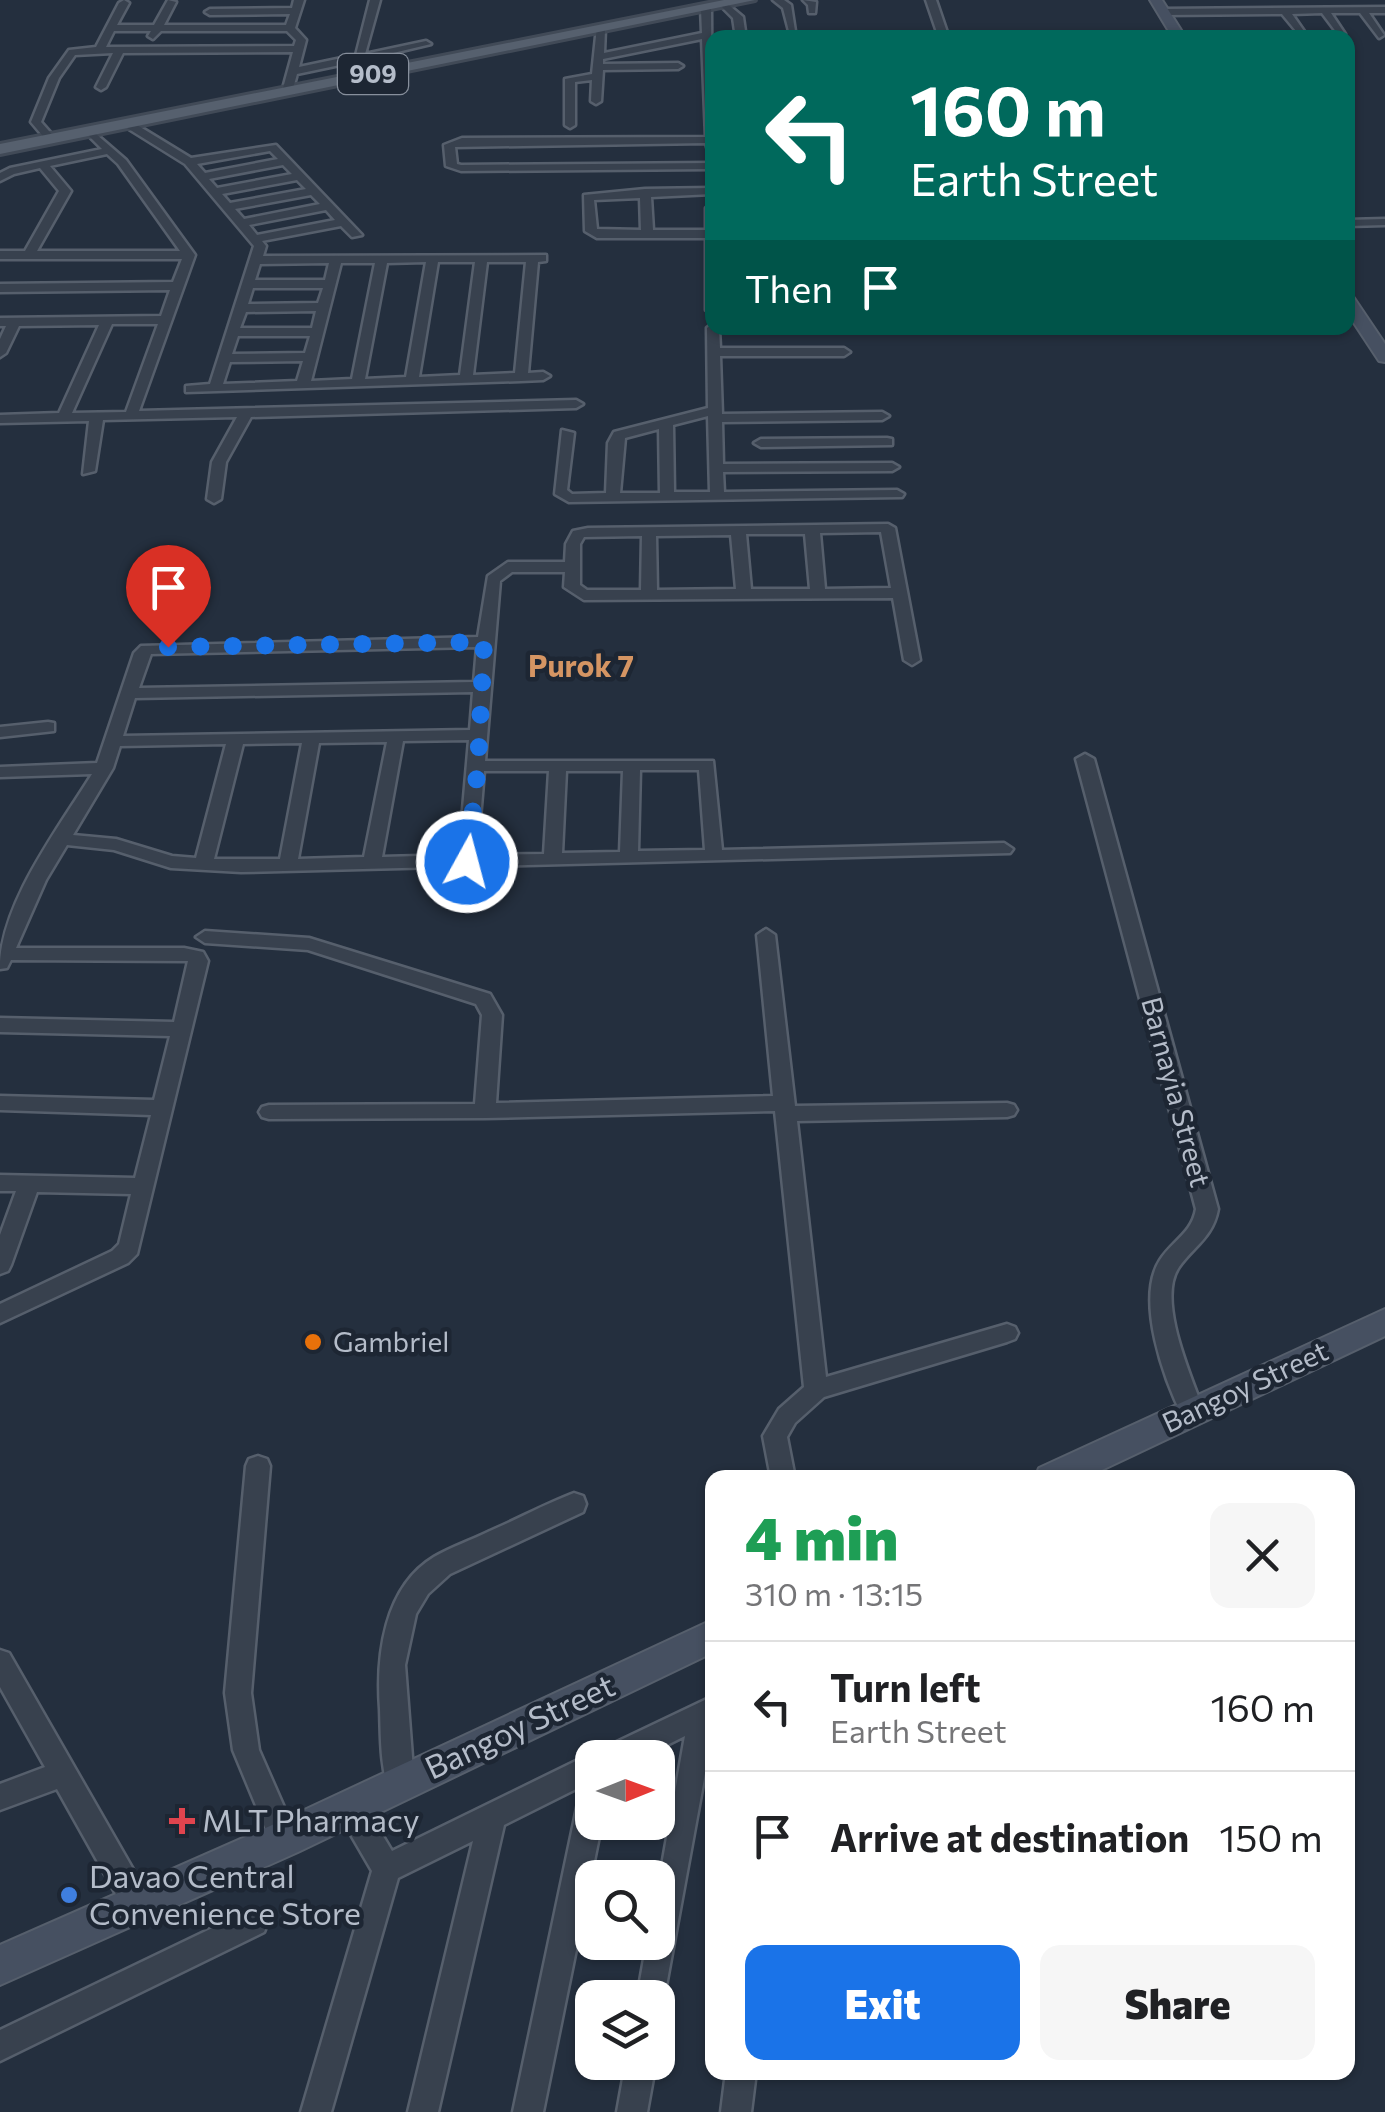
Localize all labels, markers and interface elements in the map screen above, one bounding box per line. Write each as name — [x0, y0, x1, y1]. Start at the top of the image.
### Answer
road number: 909 — [338, 54, 408, 94]
text: 160 m — [910, 65, 1106, 150]
icon: left — [745, 70, 875, 200]
text: Earth Street — [910, 150, 1158, 205]
icon: arrive — [853, 260, 908, 315]
text: Then — [745, 264, 833, 311]
pin — [126, 545, 211, 648]
icon: arrive — [141, 560, 196, 615]
district label: Purok 7 — [528, 646, 634, 683]
position arrow — [415, 810, 519, 914]
street label: Barnayia Street — [1135, 993, 1219, 1190]
place label: Gambriel — [333, 1324, 449, 1358]
marker: Gambriel — [302, 1331, 324, 1353]
street label: Bangoy Street — [1156, 1333, 1333, 1439]
text: 4 min — [745, 1499, 898, 1572]
button: close — [1210, 1503, 1315, 1608]
text: 310 m · 13:15 — [745, 1573, 923, 1613]
text: Turn left — [830, 1663, 981, 1710]
street label: Bangoy Street — [418, 1664, 620, 1787]
icon: left — [745, 1679, 800, 1734]
text: 160 m — [1210, 1683, 1315, 1730]
text: Earth Street — [830, 1710, 1007, 1750]
north arrow — [575, 1740, 675, 1840]
map controls — [575, 1740, 675, 2080]
place label: MLT Pharmacy — [202, 1799, 419, 1839]
icon: arrive — [745, 1809, 800, 1864]
marker: MLT Pharmacy — [171, 1810, 193, 1832]
text: Arrive at destination — [830, 1813, 1189, 1860]
text: 150 m — [1219, 1813, 1323, 1860]
place label: Davao Central Convenience Store — [89, 1855, 361, 1932]
button: search — [575, 1860, 675, 1960]
marker: Davao Central Convenience Store — [58, 1884, 80, 1906]
button: Exit — [745, 1945, 1020, 2060]
button: Share — [1040, 1945, 1315, 2060]
button: layers — [575, 1980, 675, 2080]

